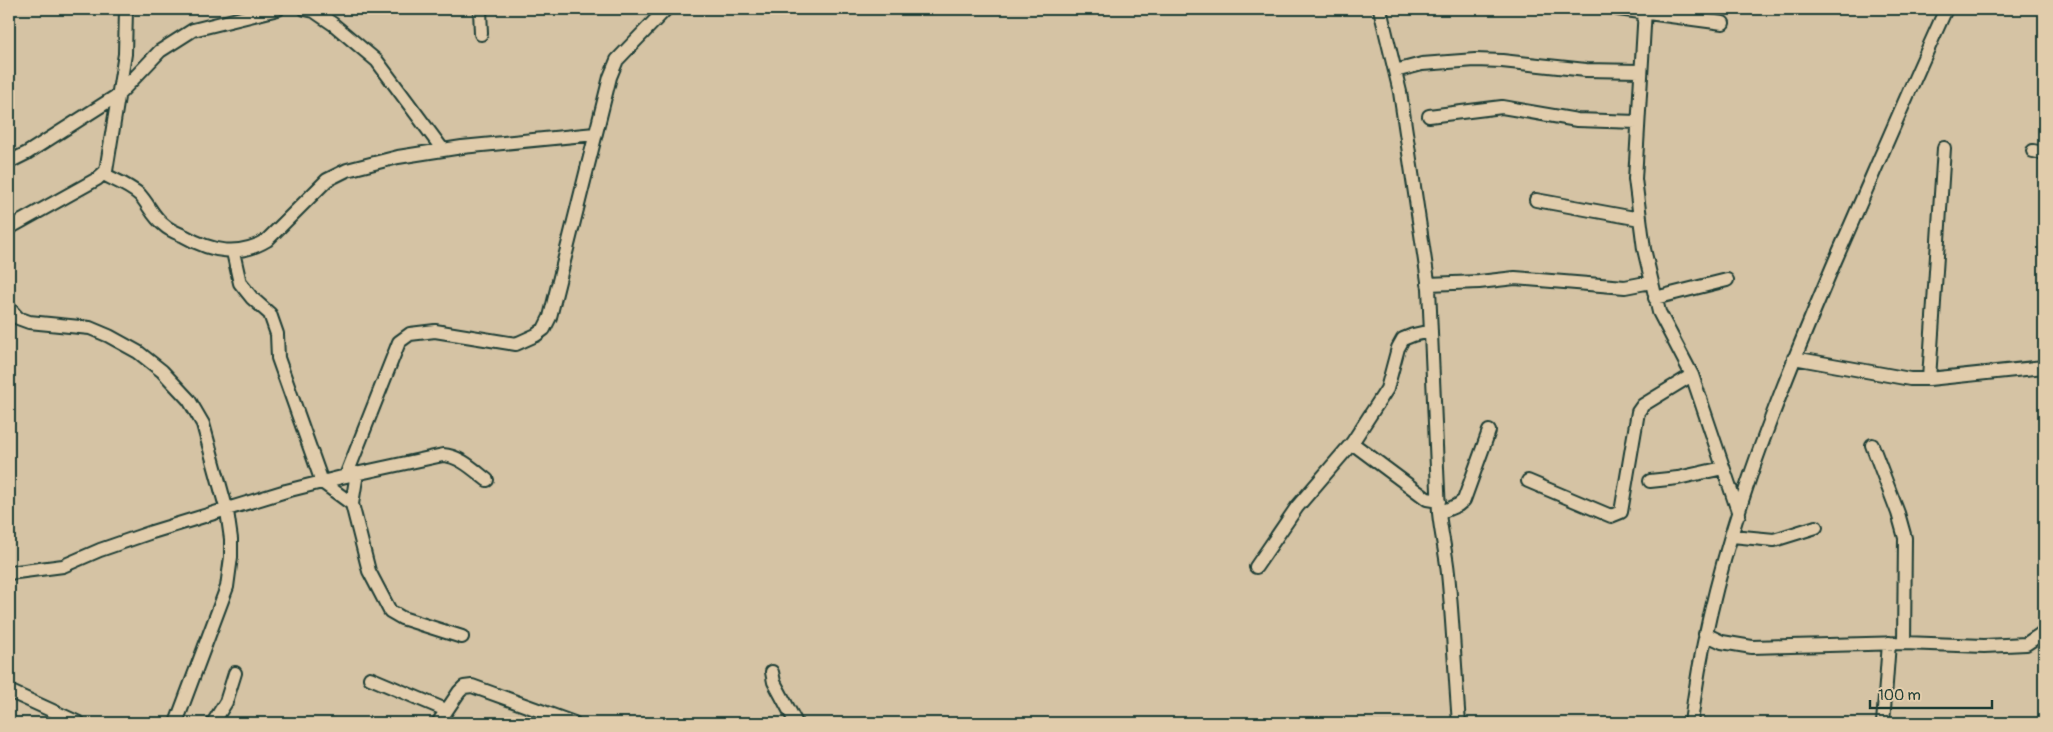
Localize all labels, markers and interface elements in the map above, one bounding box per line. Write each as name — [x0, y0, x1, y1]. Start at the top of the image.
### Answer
scale bar — [1870, 677, 1993, 709]
text: 100 m — [1878, 686, 1921, 705]

